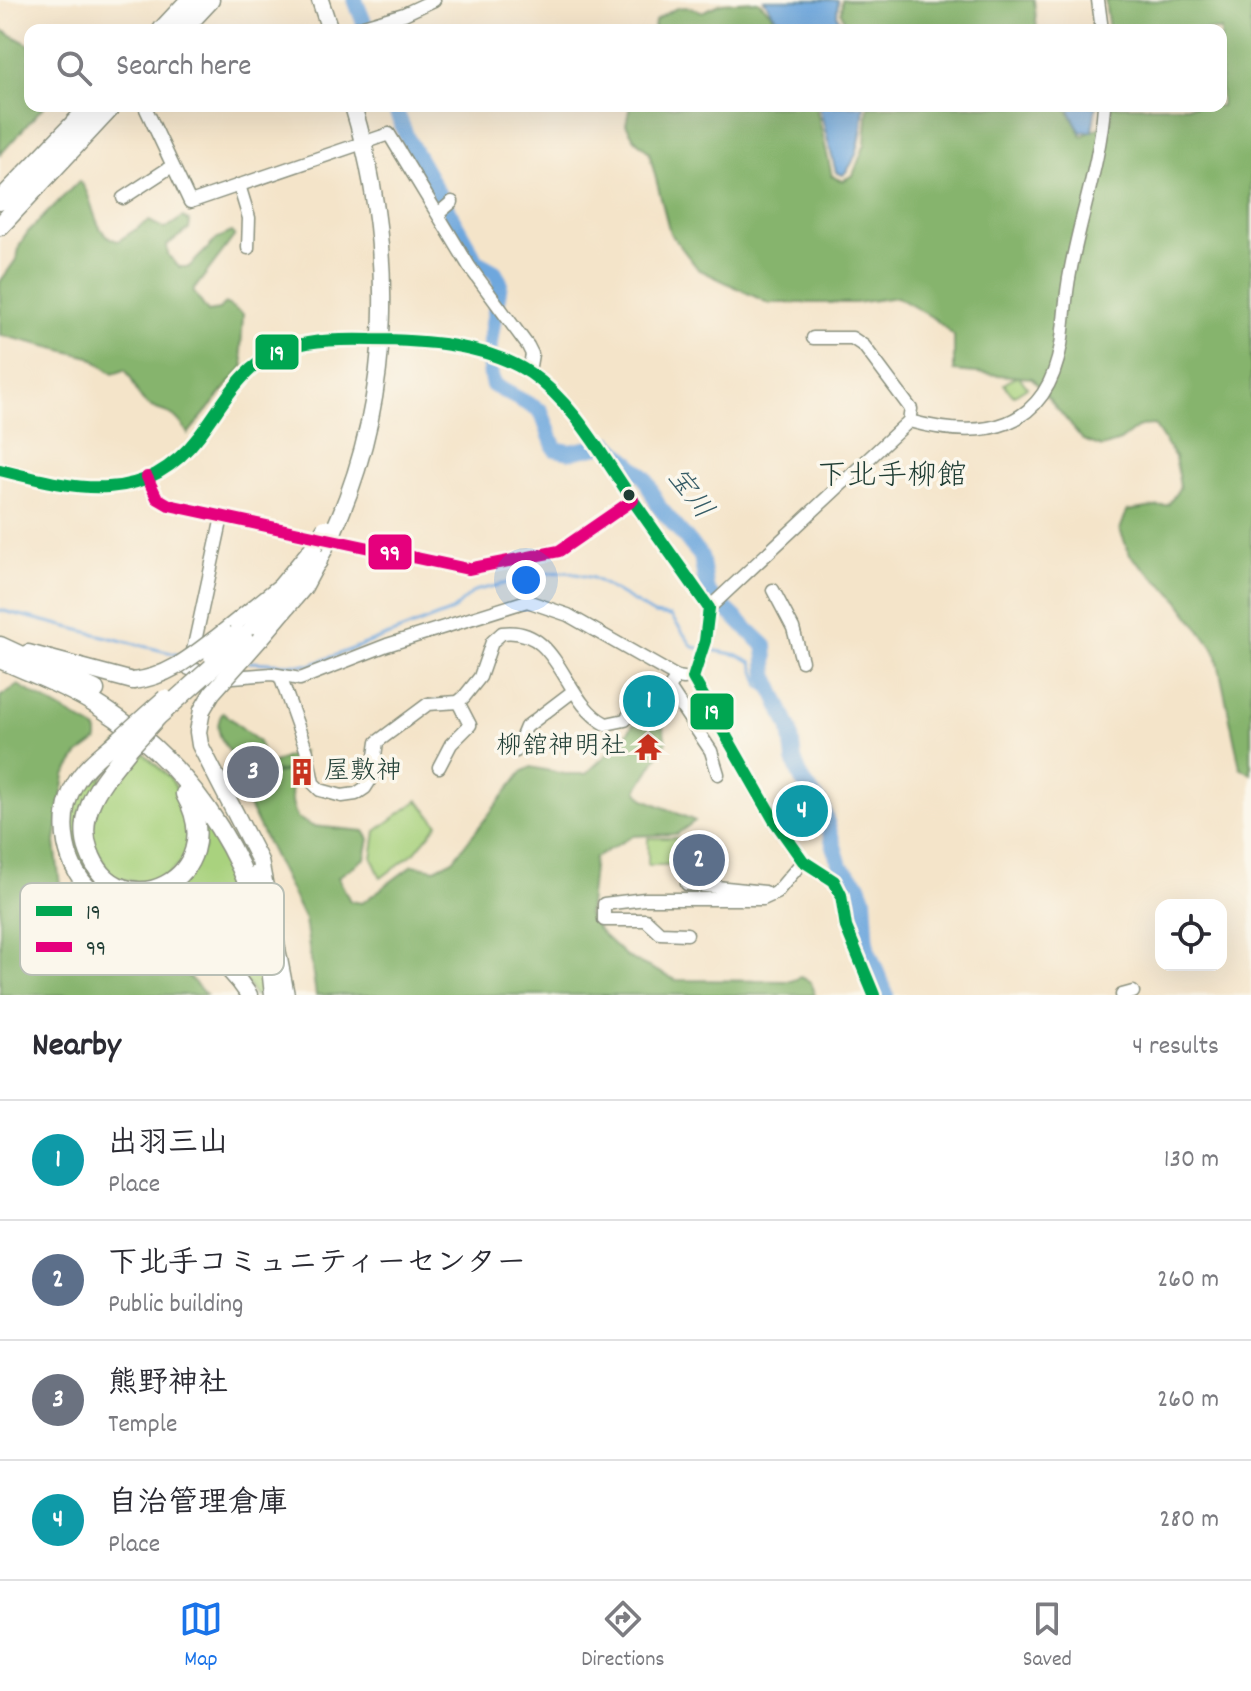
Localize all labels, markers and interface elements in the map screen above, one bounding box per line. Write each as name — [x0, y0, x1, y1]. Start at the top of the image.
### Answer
search box — [24, 24, 1227, 112]
icon: search — [52, 46, 96, 90]
text: Search here — [116, 47, 252, 90]
line badge: 19 — [254, 333, 300, 371]
text: 19 — [270, 340, 284, 371]
district label: 下北手柳館 — [817, 457, 967, 500]
water label: 宝川 — [655, 461, 721, 529]
unlabelled marker — [621, 487, 637, 503]
line badge: 99 — [367, 533, 413, 571]
text: 99 — [380, 540, 400, 571]
your location — [506, 560, 546, 600]
pin: 1 — [623, 671, 675, 731]
line badge: 19 — [689, 692, 735, 731]
text: 19 — [705, 699, 719, 730]
place label: 柳舘神明社 — [496, 729, 626, 766]
temple icon: 柳舘神明社 — [633, 732, 663, 762]
pin: 3 — [227, 742, 279, 802]
place label: 屋敷神 — [324, 754, 402, 791]
building icon: 屋敷神 — [287, 757, 317, 787]
pin: 4 — [776, 781, 828, 841]
pin: 2 — [673, 830, 725, 890]
legend — [20, 883, 284, 975]
text: 19 — [86, 899, 101, 930]
map controls — [1155, 899, 1227, 971]
button: locate — [1155, 899, 1227, 971]
text: 99 — [86, 935, 106, 966]
text: Nearby — [32, 1023, 121, 1072]
text: 4 results — [1132, 1029, 1219, 1066]
text: 出羽三山 — [108, 1124, 228, 1167]
text: 1 — [55, 1142, 61, 1179]
text: 130 m — [1164, 1142, 1219, 1179]
text: Place — [108, 1167, 160, 1204]
text: 下北手コミュニティーセンター — [108, 1244, 526, 1287]
text: 2 — [52, 1262, 64, 1299]
text: 260 m — [1157, 1262, 1219, 1299]
text: Public building — [108, 1287, 243, 1324]
text: 熊野神社 — [108, 1364, 228, 1407]
text: 3 — [52, 1382, 64, 1419]
text: 260 m — [1157, 1382, 1219, 1419]
text: Temple — [108, 1407, 177, 1444]
text: 自治管理倉庫 — [108, 1484, 288, 1527]
text: 4 — [53, 1502, 63, 1539]
text: 280 m — [1159, 1502, 1219, 1539]
text: Place — [108, 1527, 160, 1564]
tab: Map — [179, 1597, 223, 1676]
tab: Directions — [581, 1597, 665, 1676]
tab: Saved — [1023, 1597, 1072, 1676]

